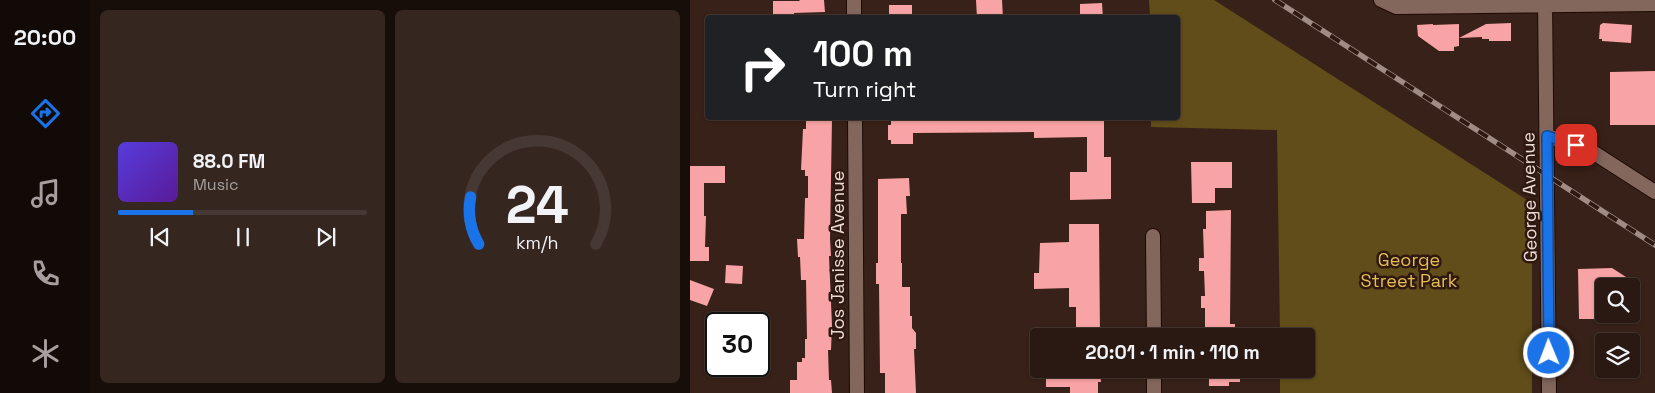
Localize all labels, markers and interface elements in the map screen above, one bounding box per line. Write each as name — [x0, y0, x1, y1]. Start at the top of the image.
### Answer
text: 20:00 — [14, 23, 76, 51]
text: 100 m — [813, 32, 913, 76]
icon: right — [730, 35, 795, 100]
text: Turn right — [813, 75, 916, 103]
icon: directions — [28, 96, 63, 131]
pin — [1555, 124, 1597, 166]
icon: arrive — [1562, 131, 1590, 159]
street label: George Avenue — [1516, 132, 1542, 262]
text: 88.0 FM — [193, 149, 265, 174]
street label: Jos Janisse Avenue — [826, 170, 849, 340]
text: 24 — [506, 172, 569, 238]
text: Music — [193, 174, 239, 195]
icon: music — [28, 176, 63, 211]
icon: previous — [146, 223, 174, 251]
icon: pause — [229, 223, 257, 251]
icon: next — [312, 223, 340, 251]
text: km/h — [516, 231, 559, 254]
park label: George Street Park — [1360, 248, 1458, 292]
icon: phone — [28, 256, 63, 291]
map controls — [1595, 278, 1640, 378]
button: search — [1595, 278, 1640, 323]
speed limit sign: 30 — [705, 312, 770, 377]
position arrow — [1522, 326, 1574, 378]
button: layers — [1595, 333, 1640, 378]
icon: climate — [28, 336, 63, 371]
text: 20:01 · 1 min · 110 m — [1085, 340, 1260, 365]

